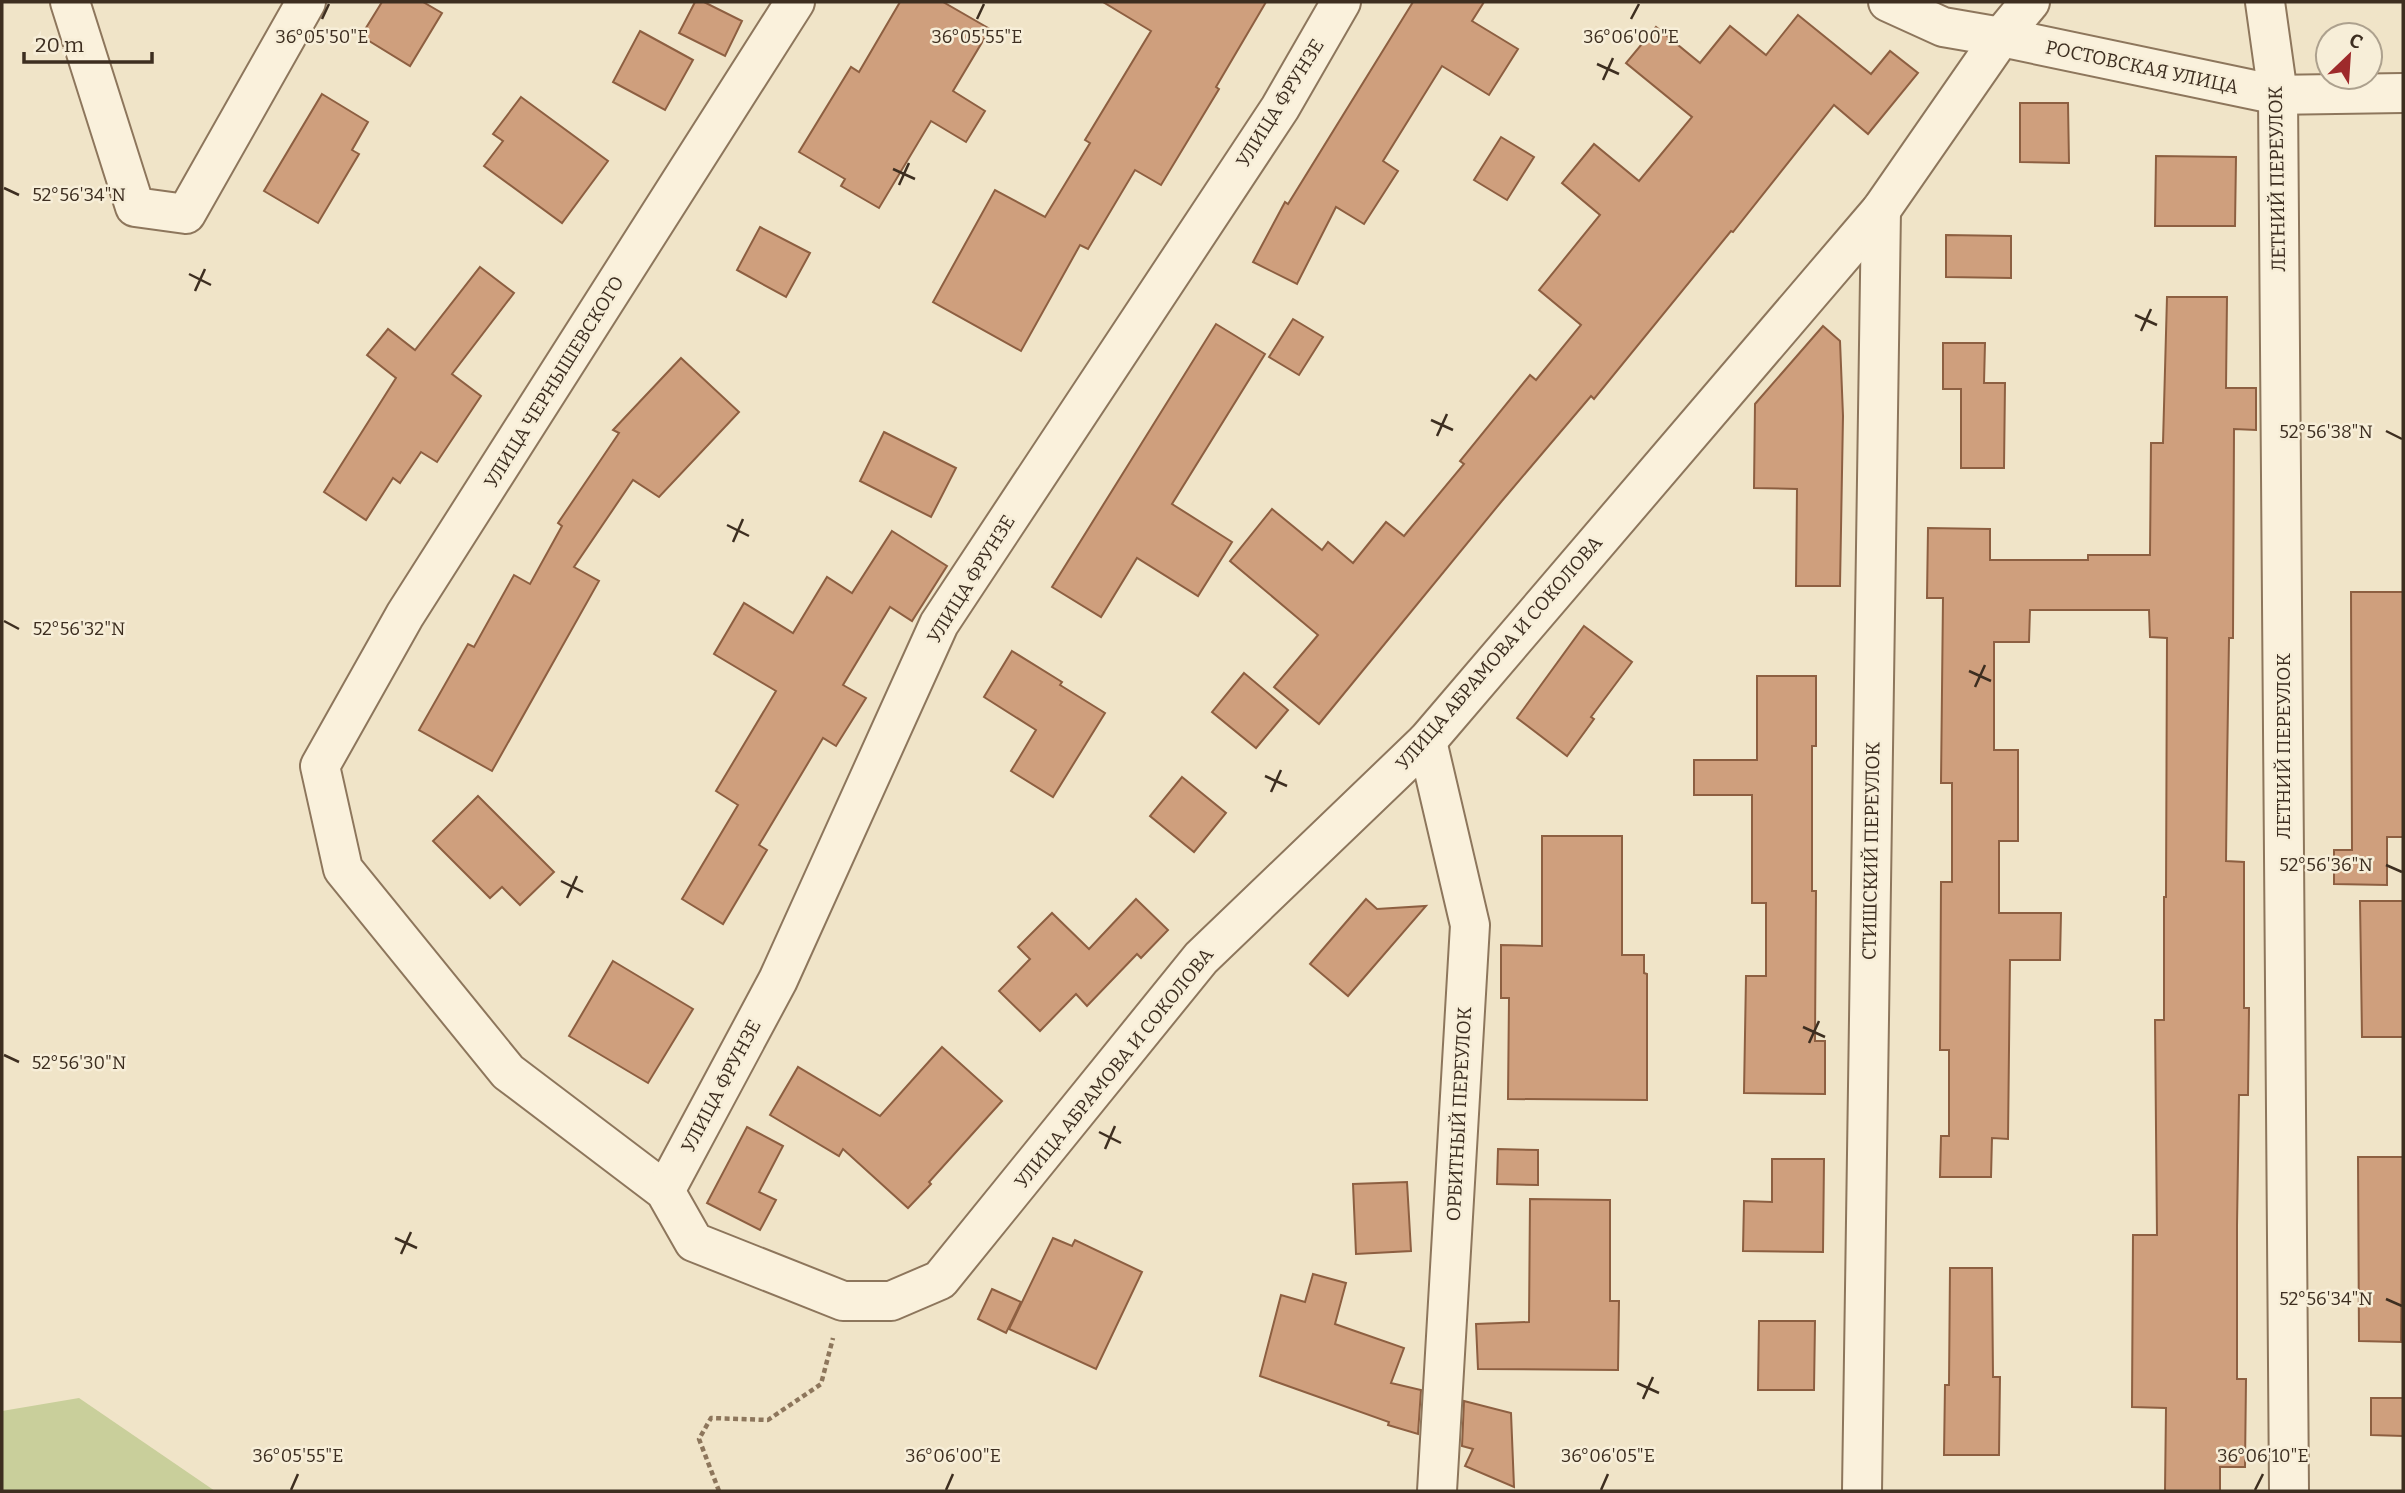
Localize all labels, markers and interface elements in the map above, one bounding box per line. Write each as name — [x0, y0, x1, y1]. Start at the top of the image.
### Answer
scale bar — [24, 21, 152, 65]
north arrow — [2314, 21, 2384, 91]
text: 36°05'50"E — [276, 26, 368, 48]
text: 36°05'55"E — [932, 26, 1022, 48]
text: 36°06'00"E — [1583, 26, 1679, 48]
text: С — [2346, 28, 2366, 54]
text: 20 m — [35, 32, 84, 58]
street label: УЛИЦА ФРУНЗЕ — [1231, 35, 1329, 171]
street label: РОСТОВСКАЯ УЛИЦА — [2043, 35, 2241, 99]
street label: ЛЕТНИЙ ПЕРЕУЛОК — [2264, 85, 2290, 272]
text: 52°56'34"N — [32, 184, 126, 206]
street label: УЛИЦА ЧЕРНЫШЕВСКОГО — [479, 272, 629, 492]
text: 52°56'38"N — [2279, 421, 2373, 443]
street label: УЛИЦА ФРУНЗЕ — [922, 511, 1020, 647]
street label: УЛИЦА АБРАМОВА И СОКОЛОВА — [1391, 531, 1607, 775]
text: 52°56'32"N — [33, 618, 125, 640]
street label: ЛЕТНИЙ ПЕРЕУЛОК — [2272, 653, 2295, 839]
street label: СТИШСКИЙ ПЕРЕУЛОК — [1858, 741, 1884, 960]
text: 52°56'36"N — [2279, 854, 2373, 876]
street label: УЛИЦА АБРАМОВА И СОКОЛОВА — [1010, 943, 1219, 1193]
street label: ОРБИТНЫЙ ПЕРЕУЛОК — [1442, 1006, 1476, 1222]
street label: УЛИЦА ФРУНЗЕ — [676, 1016, 766, 1156]
text: 52°56'30"N — [32, 1052, 126, 1074]
text: 52°56'34"N — [2279, 1288, 2373, 1310]
text: 36°05'55"E — [253, 1445, 343, 1467]
text: 36°06'00"E — [905, 1445, 1001, 1467]
text: 36°06'05"E — [1561, 1445, 1655, 1467]
text: 36°06'10"E — [2217, 1445, 2309, 1467]

